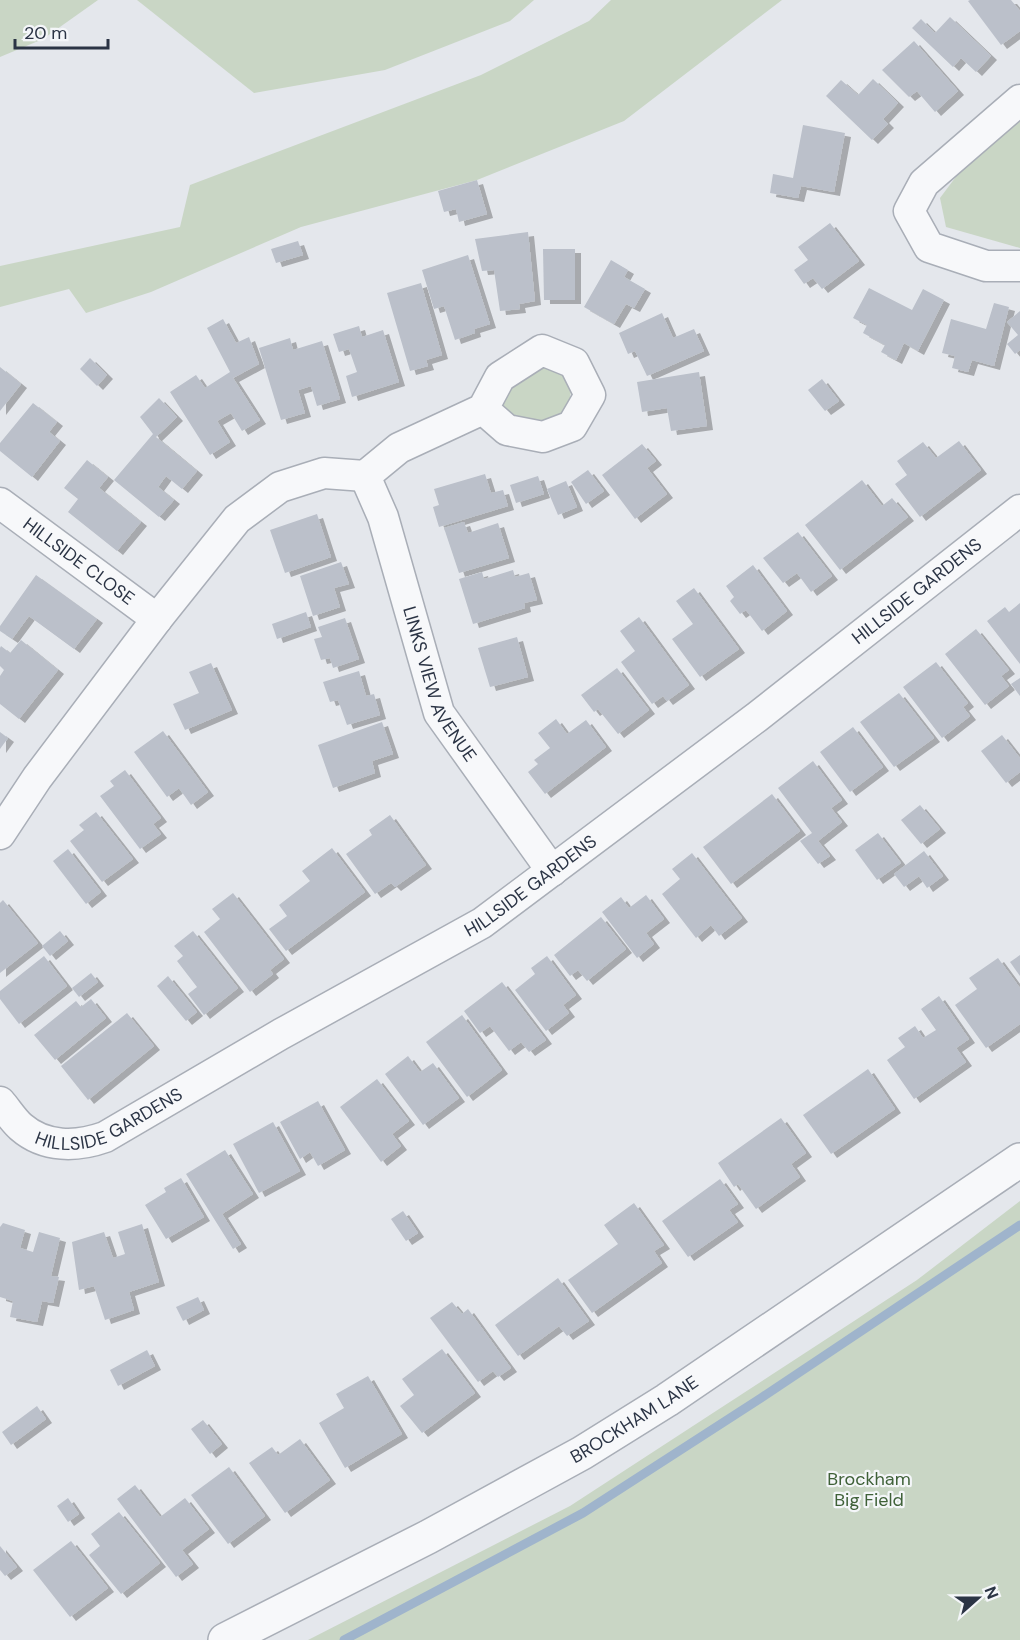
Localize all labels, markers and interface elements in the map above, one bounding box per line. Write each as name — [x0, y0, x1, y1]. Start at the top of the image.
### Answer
scale bar — [15, 12, 108, 50]
text: 20 m — [24, 21, 67, 45]
street label: HILLSIDE CLOSE — [18, 512, 139, 610]
street label: HILLSIDE GARDENS — [847, 533, 987, 650]
street label: LINKS VIEW AVENUE — [397, 604, 482, 766]
street label: HILLSIDE GARDENS — [460, 829, 602, 942]
street label: HILLSIDE GARDENS — [32, 1082, 187, 1156]
street label: BROCKHAM LANE — [566, 1370, 703, 1469]
park label: Brockham Big Field — [827, 1467, 911, 1512]
north arrow — [948, 1568, 1008, 1628]
text: N — [980, 1584, 1003, 1602]

